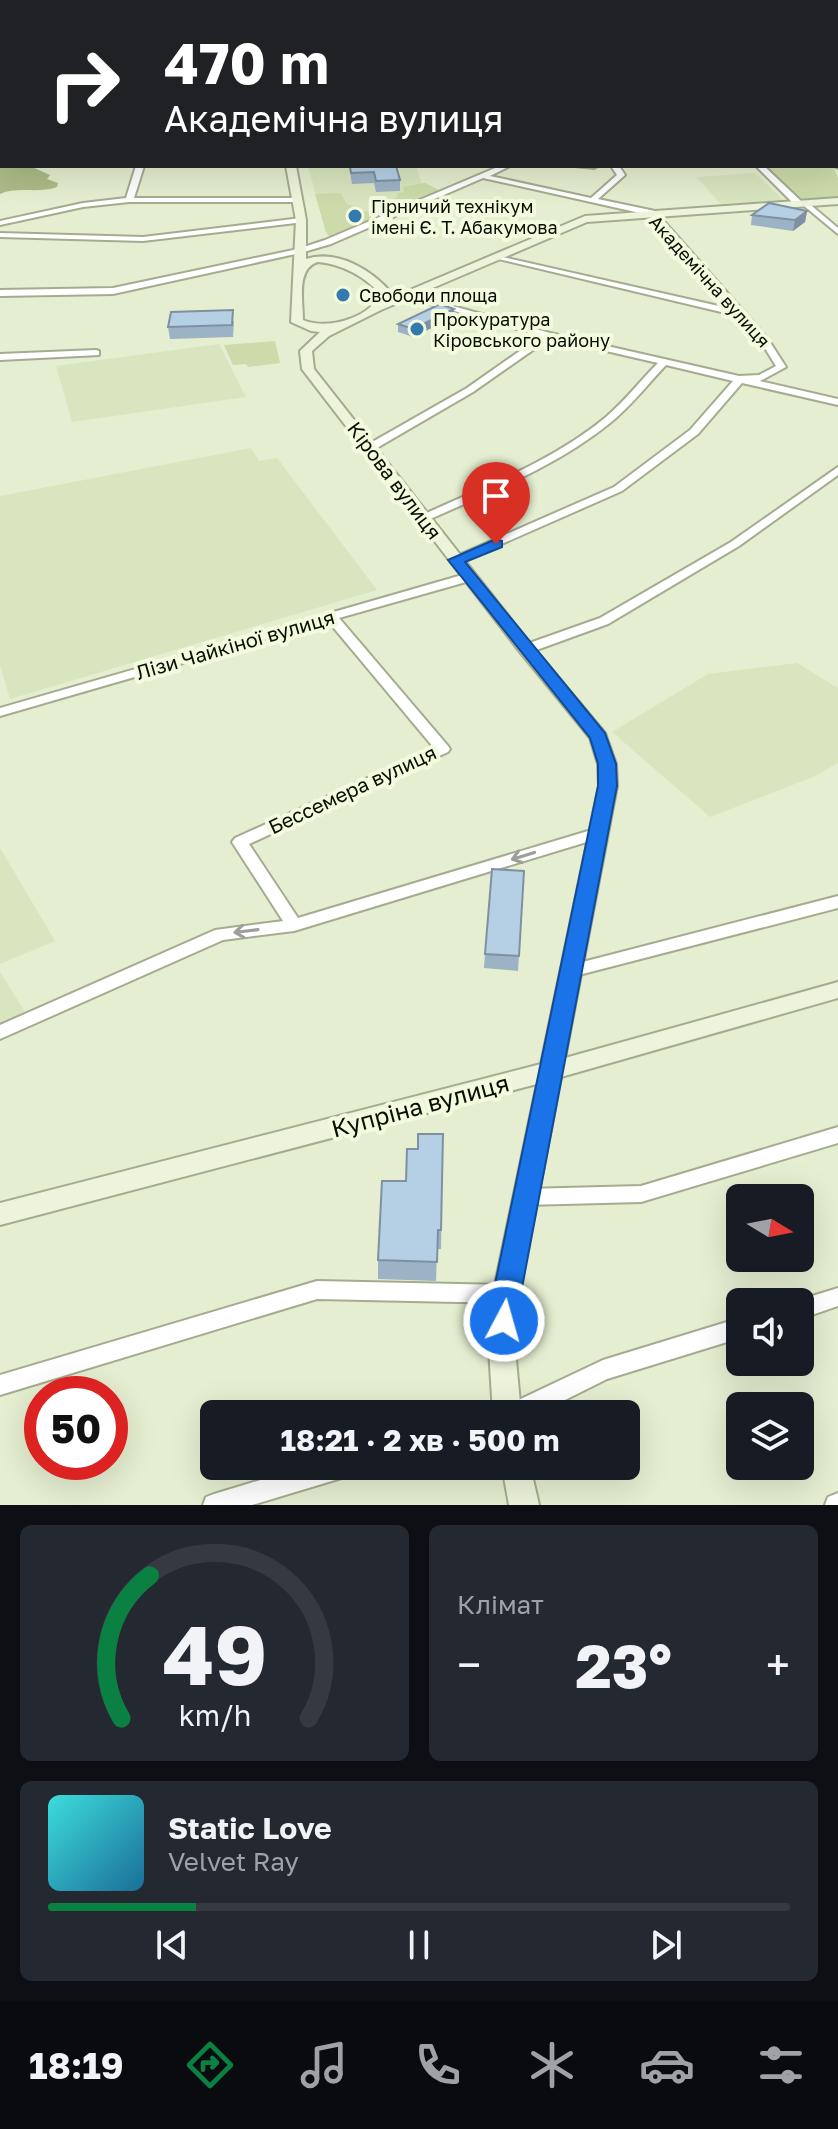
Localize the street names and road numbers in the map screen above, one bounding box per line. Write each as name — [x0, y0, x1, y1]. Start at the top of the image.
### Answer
street label: Академічна вулиця — [645, 211, 775, 351]
street label: Кірова вулиця — [343, 417, 447, 543]
street label: Лізи Чайкіної вулиця — [133, 604, 337, 684]
street label: Бессемера вулиця — [264, 740, 440, 838]
street label: Купріна вулиця — [328, 1067, 512, 1143]

